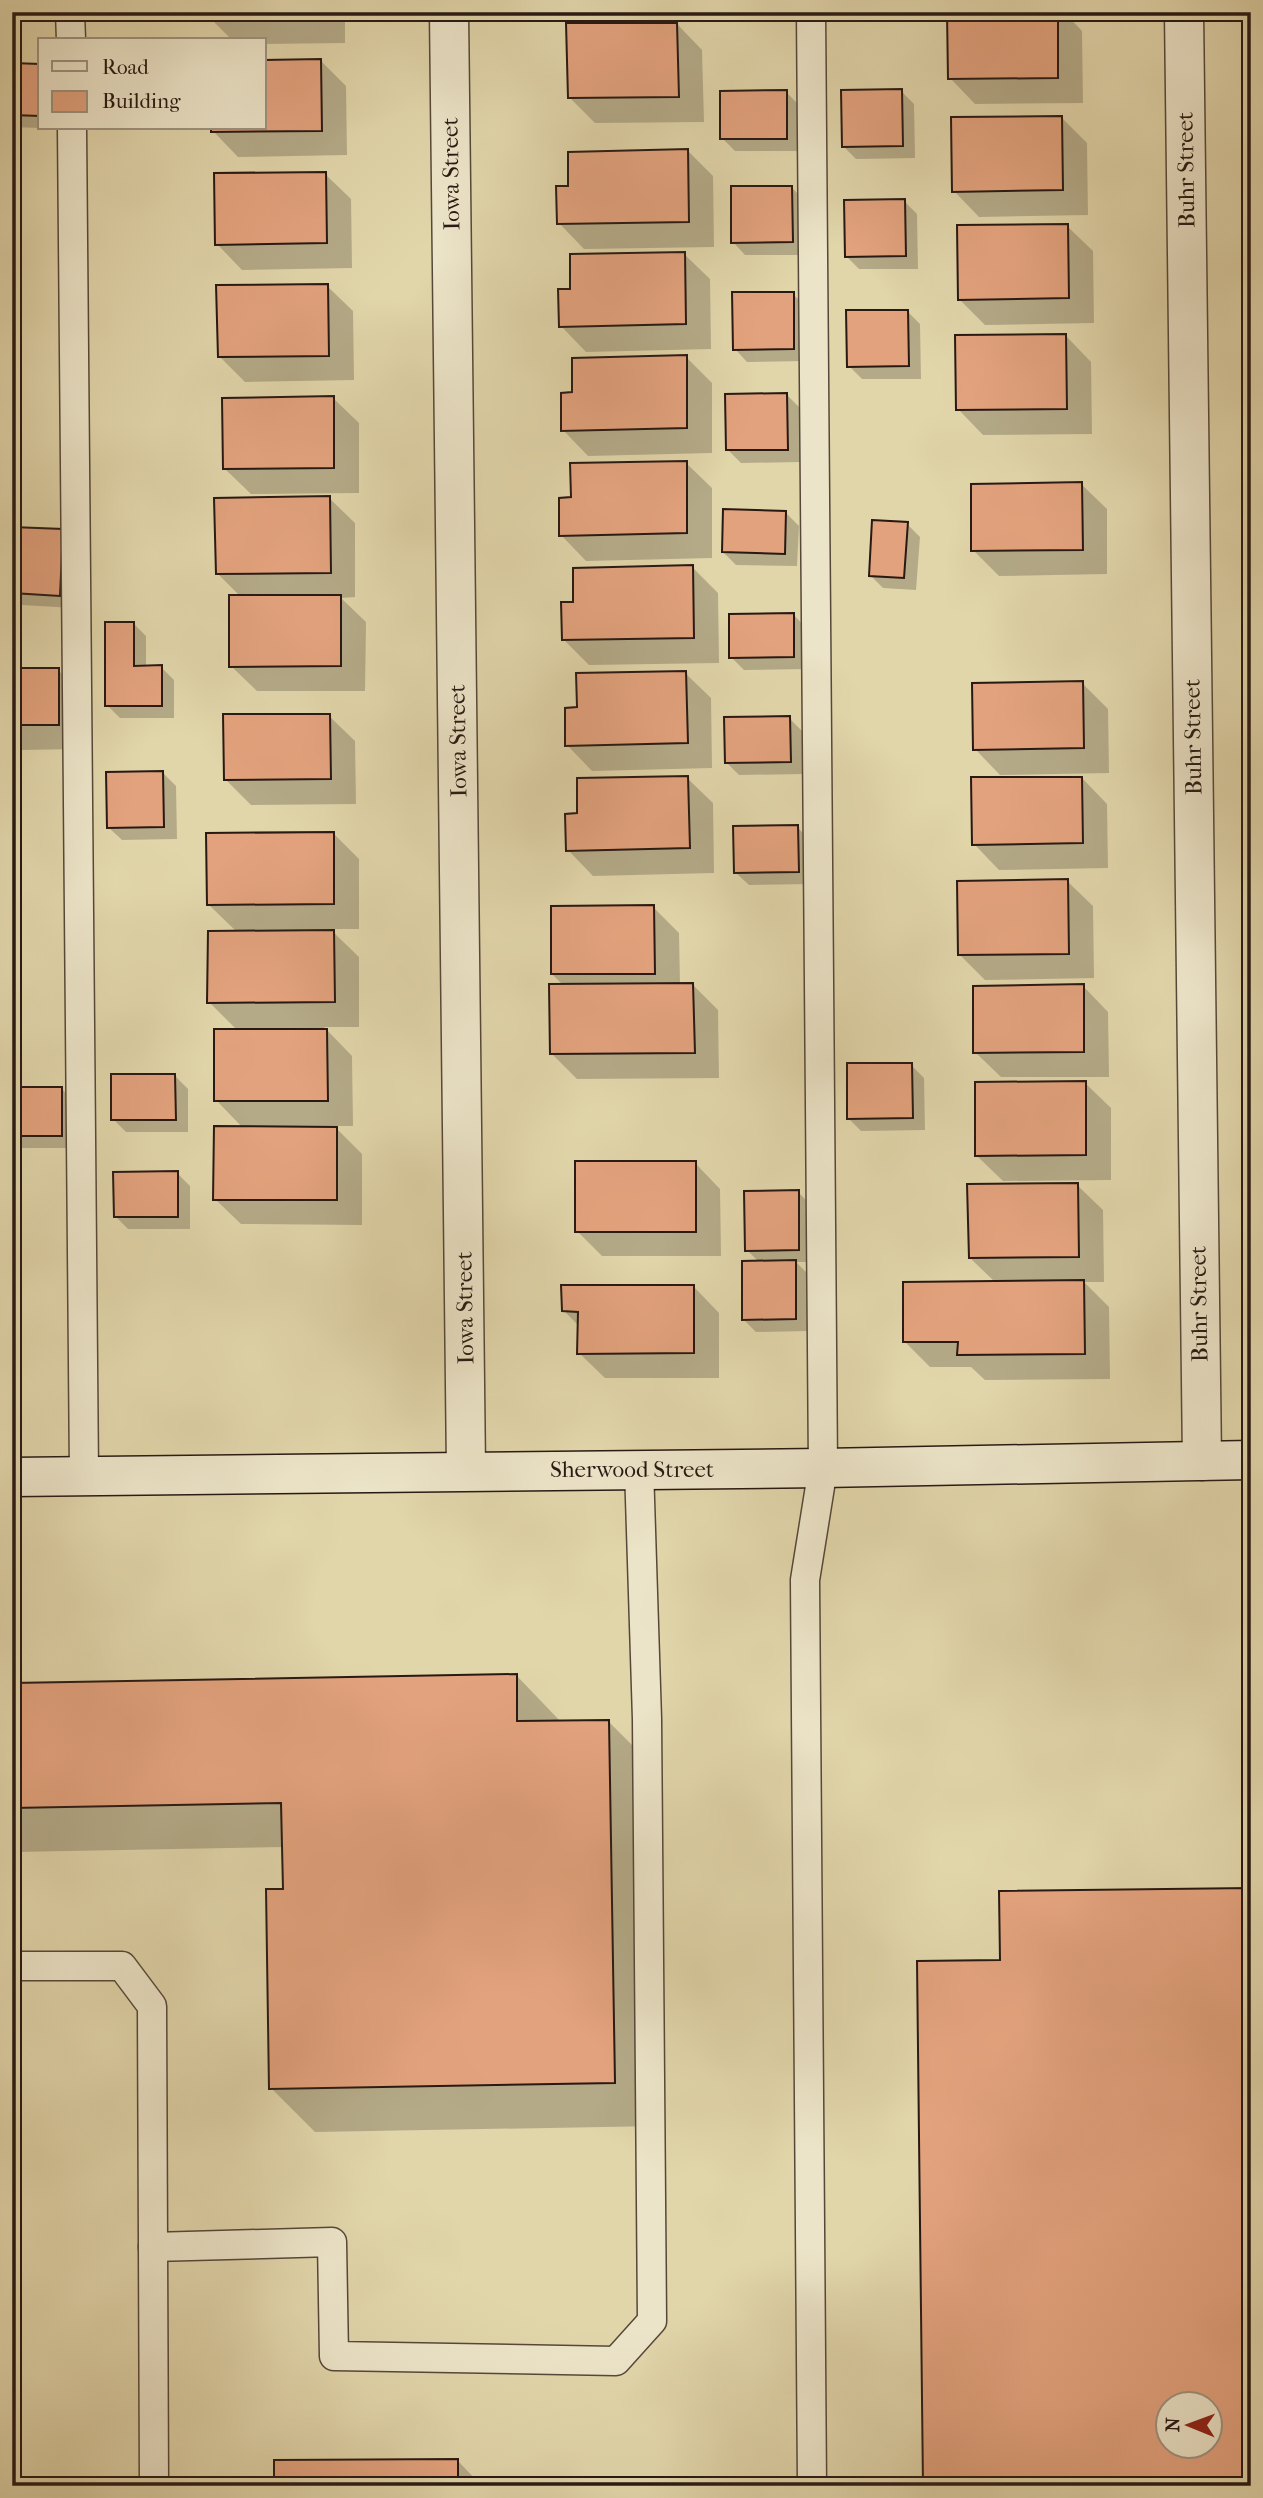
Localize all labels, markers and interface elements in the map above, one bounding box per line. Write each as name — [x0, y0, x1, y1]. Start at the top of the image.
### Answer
legend — [38, 38, 266, 130]
text: Road — [102, 55, 149, 79]
text: Building — [102, 89, 181, 113]
street label: Buhr Street — [1171, 112, 1201, 228]
street label: Iowa Street — [437, 117, 465, 231]
street label: Buhr Street — [1178, 679, 1208, 795]
street label: Iowa Street — [444, 684, 472, 798]
street label: Buhr Street — [1184, 1246, 1214, 1362]
street label: Iowa Street — [451, 1251, 479, 1365]
street label: Sherwood Street — [550, 1456, 714, 1483]
north arrow — [1154, 2390, 1224, 2460]
text: N — [1162, 2417, 1184, 2432]

